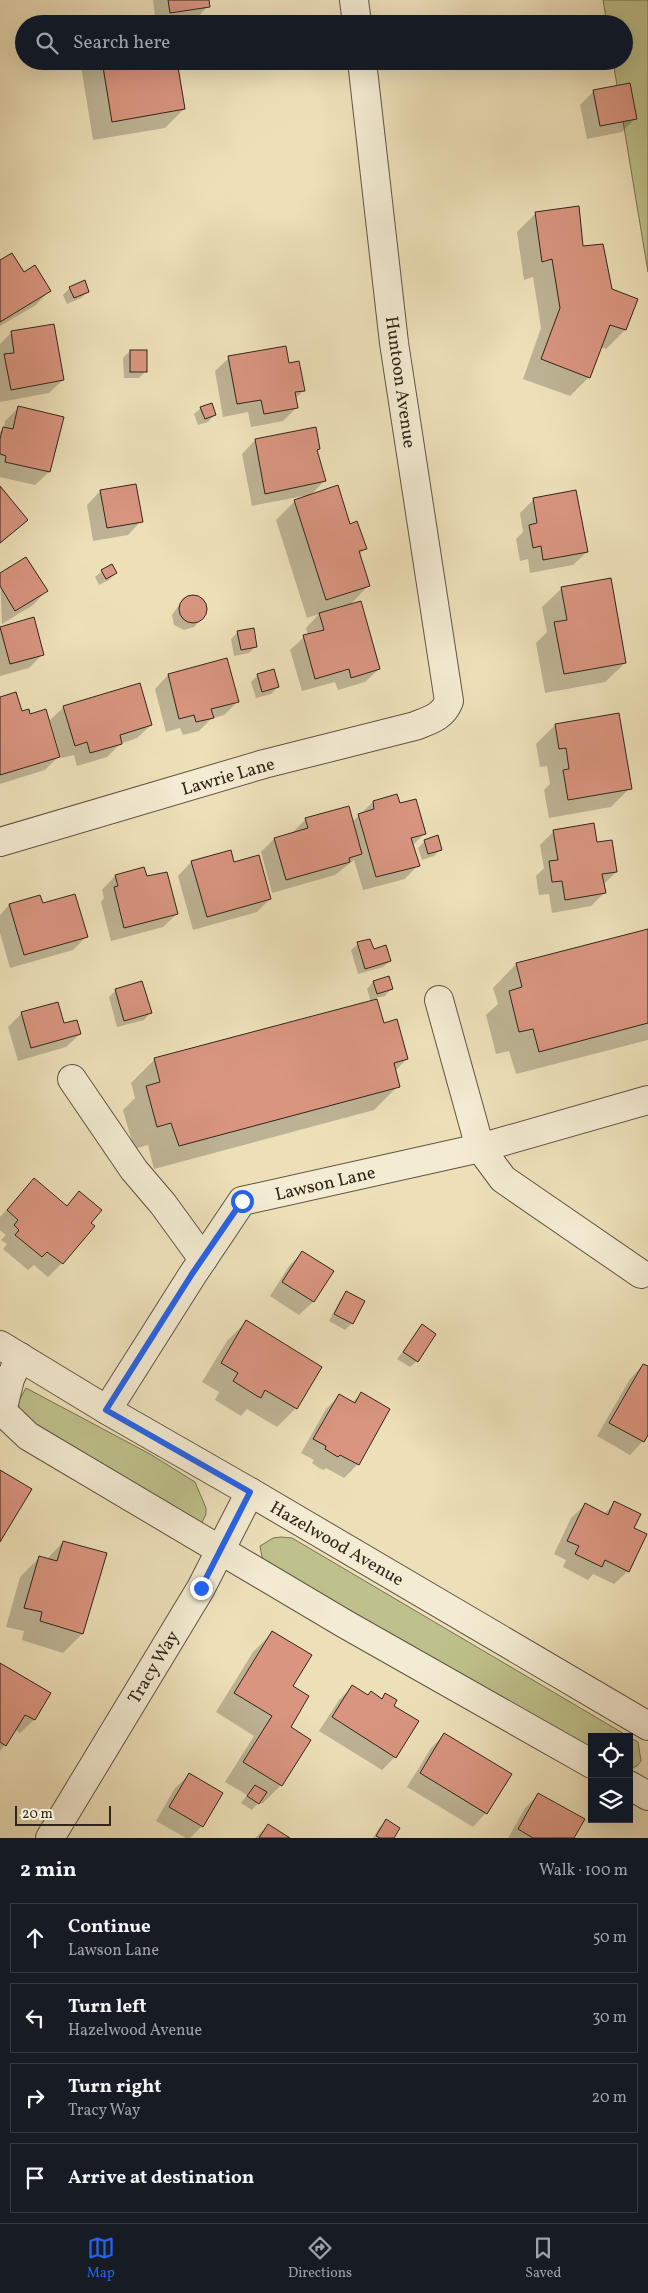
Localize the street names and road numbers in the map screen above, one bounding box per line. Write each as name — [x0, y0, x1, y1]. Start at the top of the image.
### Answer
street label: Huntoon Avenue — [378, 315, 421, 450]
street label: Lawrie Lane — [179, 752, 278, 803]
street label: Lawson Lane — [273, 1161, 378, 1208]
street label: Hazelwood Avenue — [265, 1496, 408, 1593]
street label: Tracy Way — [123, 1626, 186, 1709]

